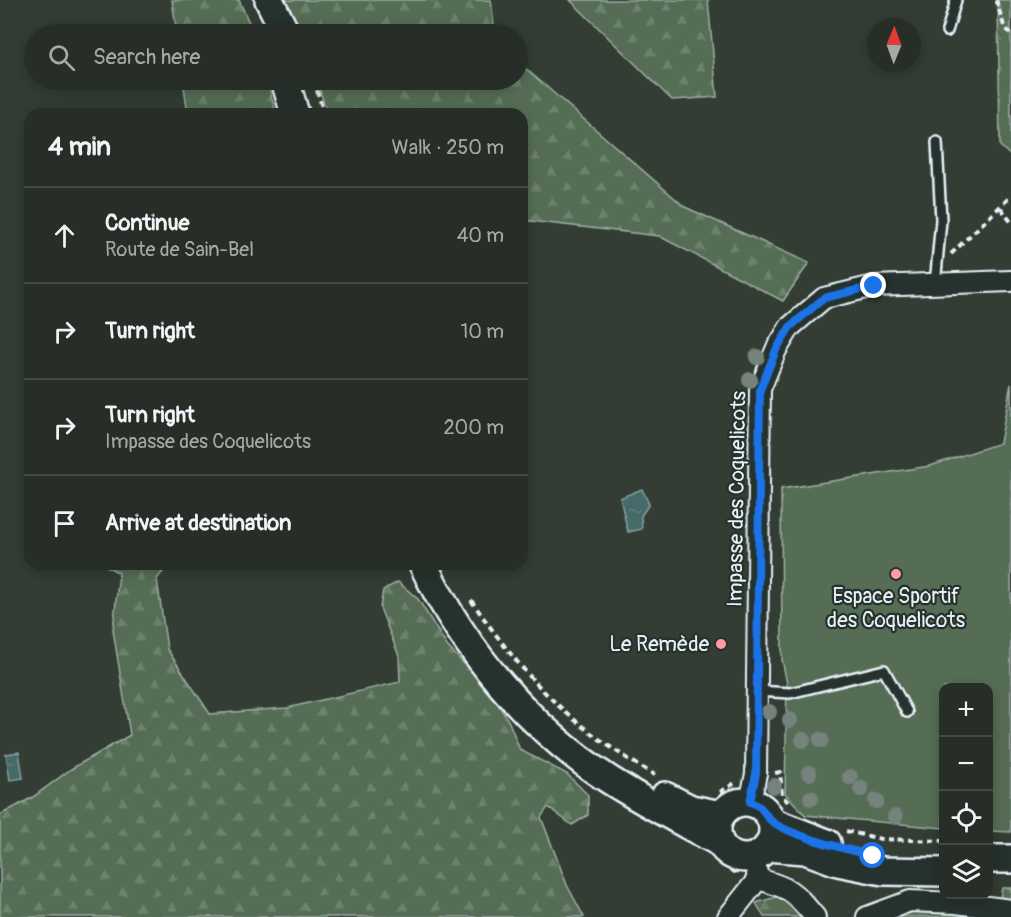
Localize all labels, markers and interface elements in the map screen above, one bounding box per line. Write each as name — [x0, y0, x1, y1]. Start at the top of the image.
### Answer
north arrow — [867, 18, 921, 72]
search box — [24, 24, 528, 90]
icon: search — [45, 41, 78, 74]
text: Search here — [93, 43, 200, 71]
text: 4 min — [48, 131, 111, 163]
text: Walk · 250 m — [392, 135, 504, 160]
text: Continue — [105, 209, 189, 237]
icon: ahead — [48, 219, 81, 252]
text: 40 m — [457, 223, 504, 248]
text: Route de Sain-Bel — [105, 237, 254, 262]
route end — [860, 272, 886, 298]
icon: right — [48, 315, 81, 348]
text: Turn right — [105, 317, 195, 345]
text: 10 m — [460, 319, 504, 344]
street label: Impasse des Coquelicots — [722, 390, 752, 607]
text: Turn right — [105, 401, 195, 429]
icon: right — [48, 411, 81, 444]
text: 200 m — [443, 415, 504, 440]
text: Impasse des Coquelicots — [105, 429, 311, 454]
icon: arrive — [48, 507, 81, 540]
text: Arrive at destination — [105, 509, 291, 537]
marker: Espace Sportif des Coquelicots — [889, 567, 903, 581]
place label: Espace Sportif des Coquelicots — [827, 583, 966, 634]
place label: Le Remède — [609, 631, 710, 658]
marker: Le Remède — [714, 637, 728, 651]
map controls — [939, 683, 993, 899]
button: + — [939, 683, 993, 737]
button: − — [939, 737, 993, 791]
button: locate — [939, 791, 993, 845]
route start — [859, 842, 885, 868]
button: layers — [939, 845, 993, 899]

